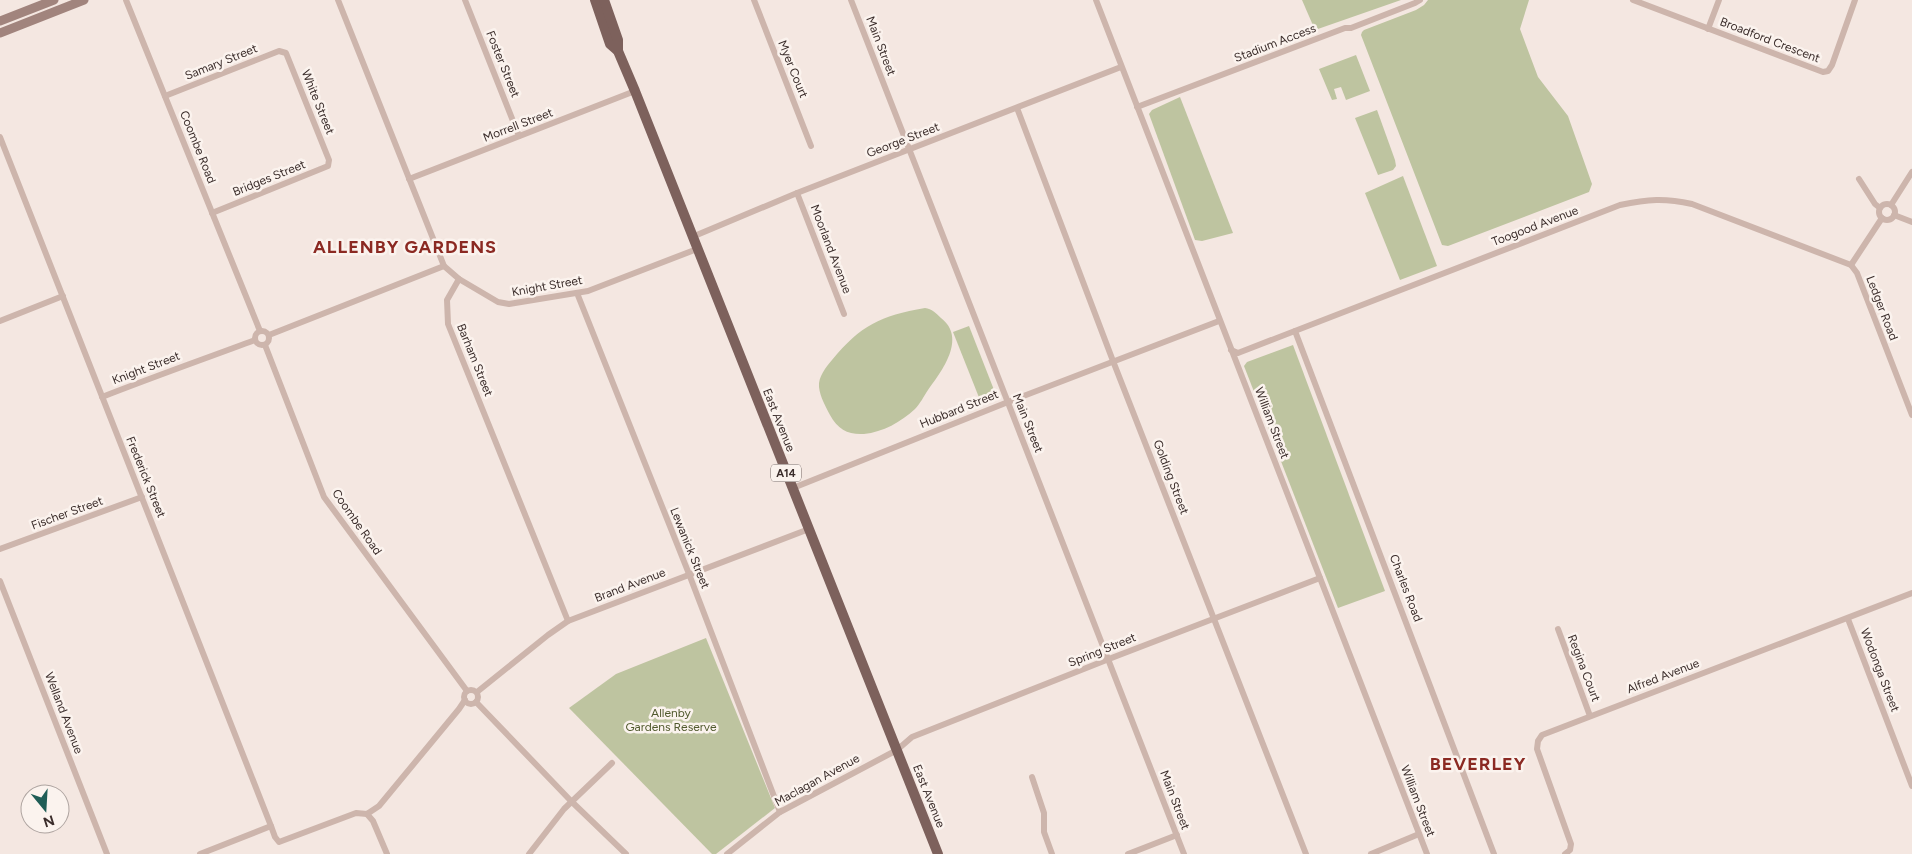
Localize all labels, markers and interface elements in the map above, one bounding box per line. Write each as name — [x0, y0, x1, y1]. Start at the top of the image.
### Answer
street label: Main Street — [863, 14, 899, 78]
street label: Broadford Crescent — [1718, 14, 1822, 66]
street label: Stadium Access — [1232, 21, 1318, 65]
street label: Foster Street — [483, 29, 523, 100]
street label: Myer Court — [775, 38, 811, 100]
street label: Samary Street — [183, 41, 260, 83]
street label: White Street — [299, 68, 338, 137]
street label: Morrell Street — [481, 105, 555, 145]
street label: Coombe Road — [177, 109, 219, 185]
street label: George Street — [865, 120, 942, 160]
street label: Bridges Street — [231, 157, 308, 199]
street label: Moorland Avenue — [808, 203, 855, 296]
street label: Toogood Avenue — [1490, 203, 1581, 249]
district label: ALLENBY GARDENS — [313, 236, 497, 258]
street label: Knight Street — [511, 273, 584, 299]
street label: Ledger Road — [1863, 274, 1901, 342]
street label: Barham Street — [454, 322, 496, 399]
street label: Knight Street — [110, 348, 182, 387]
street label: William Street — [1252, 385, 1292, 461]
street label: East Avenue — [760, 386, 798, 454]
street label: Hubbard Street — [918, 387, 1001, 431]
street label: Main Street — [1010, 391, 1046, 455]
street label: Frederick Street — [123, 434, 169, 520]
street label: Golding Street — [1150, 438, 1192, 517]
road number: A14 — [771, 464, 801, 482]
street label: Coombe Road — [329, 486, 385, 558]
street label: Fischer Street — [29, 493, 105, 532]
street label: Lewanick Street — [667, 505, 713, 591]
street label: Charles Road — [1387, 552, 1425, 624]
street label: Brand Avenue — [593, 565, 668, 605]
street label: Wodonga Street — [1858, 626, 1903, 714]
street label: Spring Street — [1066, 630, 1138, 670]
street label: Regina Court — [1565, 633, 1603, 704]
street label: Alfred Avenue — [1625, 656, 1702, 696]
street label: Welland Avenue — [42, 670, 86, 756]
park label: Allenby Gardens Reserve — [625, 706, 717, 734]
street label: Maclagan Avenue — [772, 751, 862, 809]
district label: BEVERLEY — [1430, 753, 1526, 775]
street label: East Avenue — [910, 762, 948, 830]
street label: William Street — [1398, 763, 1438, 839]
street label: Main Street — [1157, 768, 1193, 832]
north arrow — [20, 784, 70, 834]
text: N — [41, 811, 57, 831]

